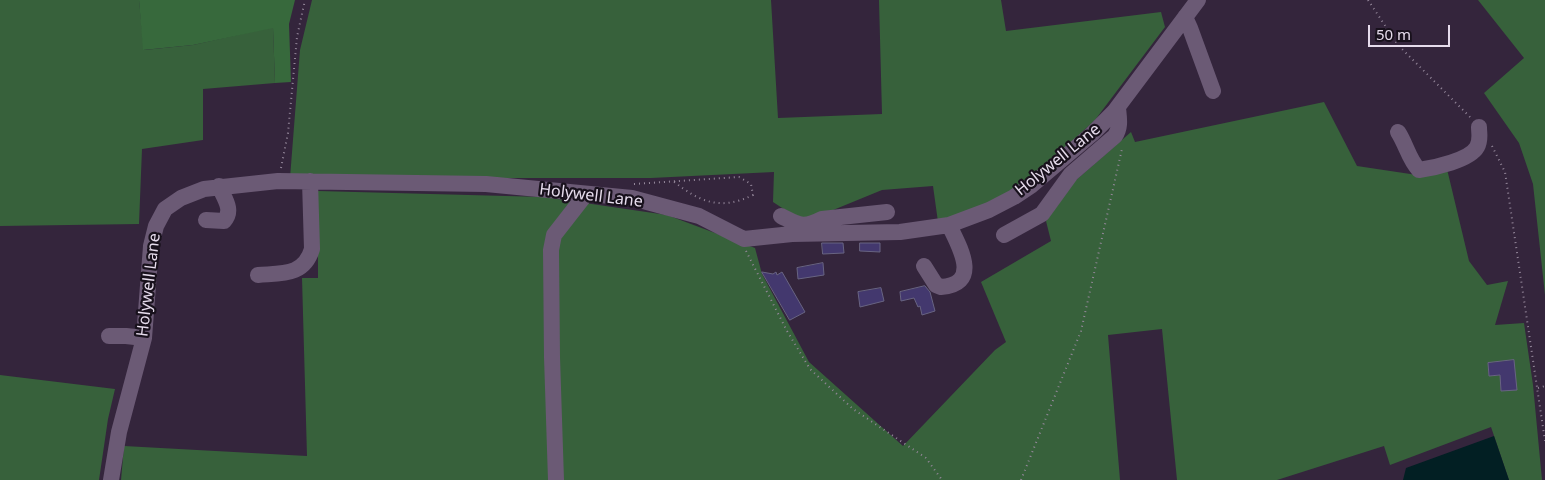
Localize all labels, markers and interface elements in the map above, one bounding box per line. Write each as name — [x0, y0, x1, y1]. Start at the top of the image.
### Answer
scale bar — [1370, 15, 1452, 47]
text: 50 m — [1376, 24, 1411, 44]
street label: Holywell Lane — [1012, 120, 1104, 200]
street label: Holywell Lane — [538, 180, 644, 212]
street label: Holywell Lane — [133, 232, 165, 338]

